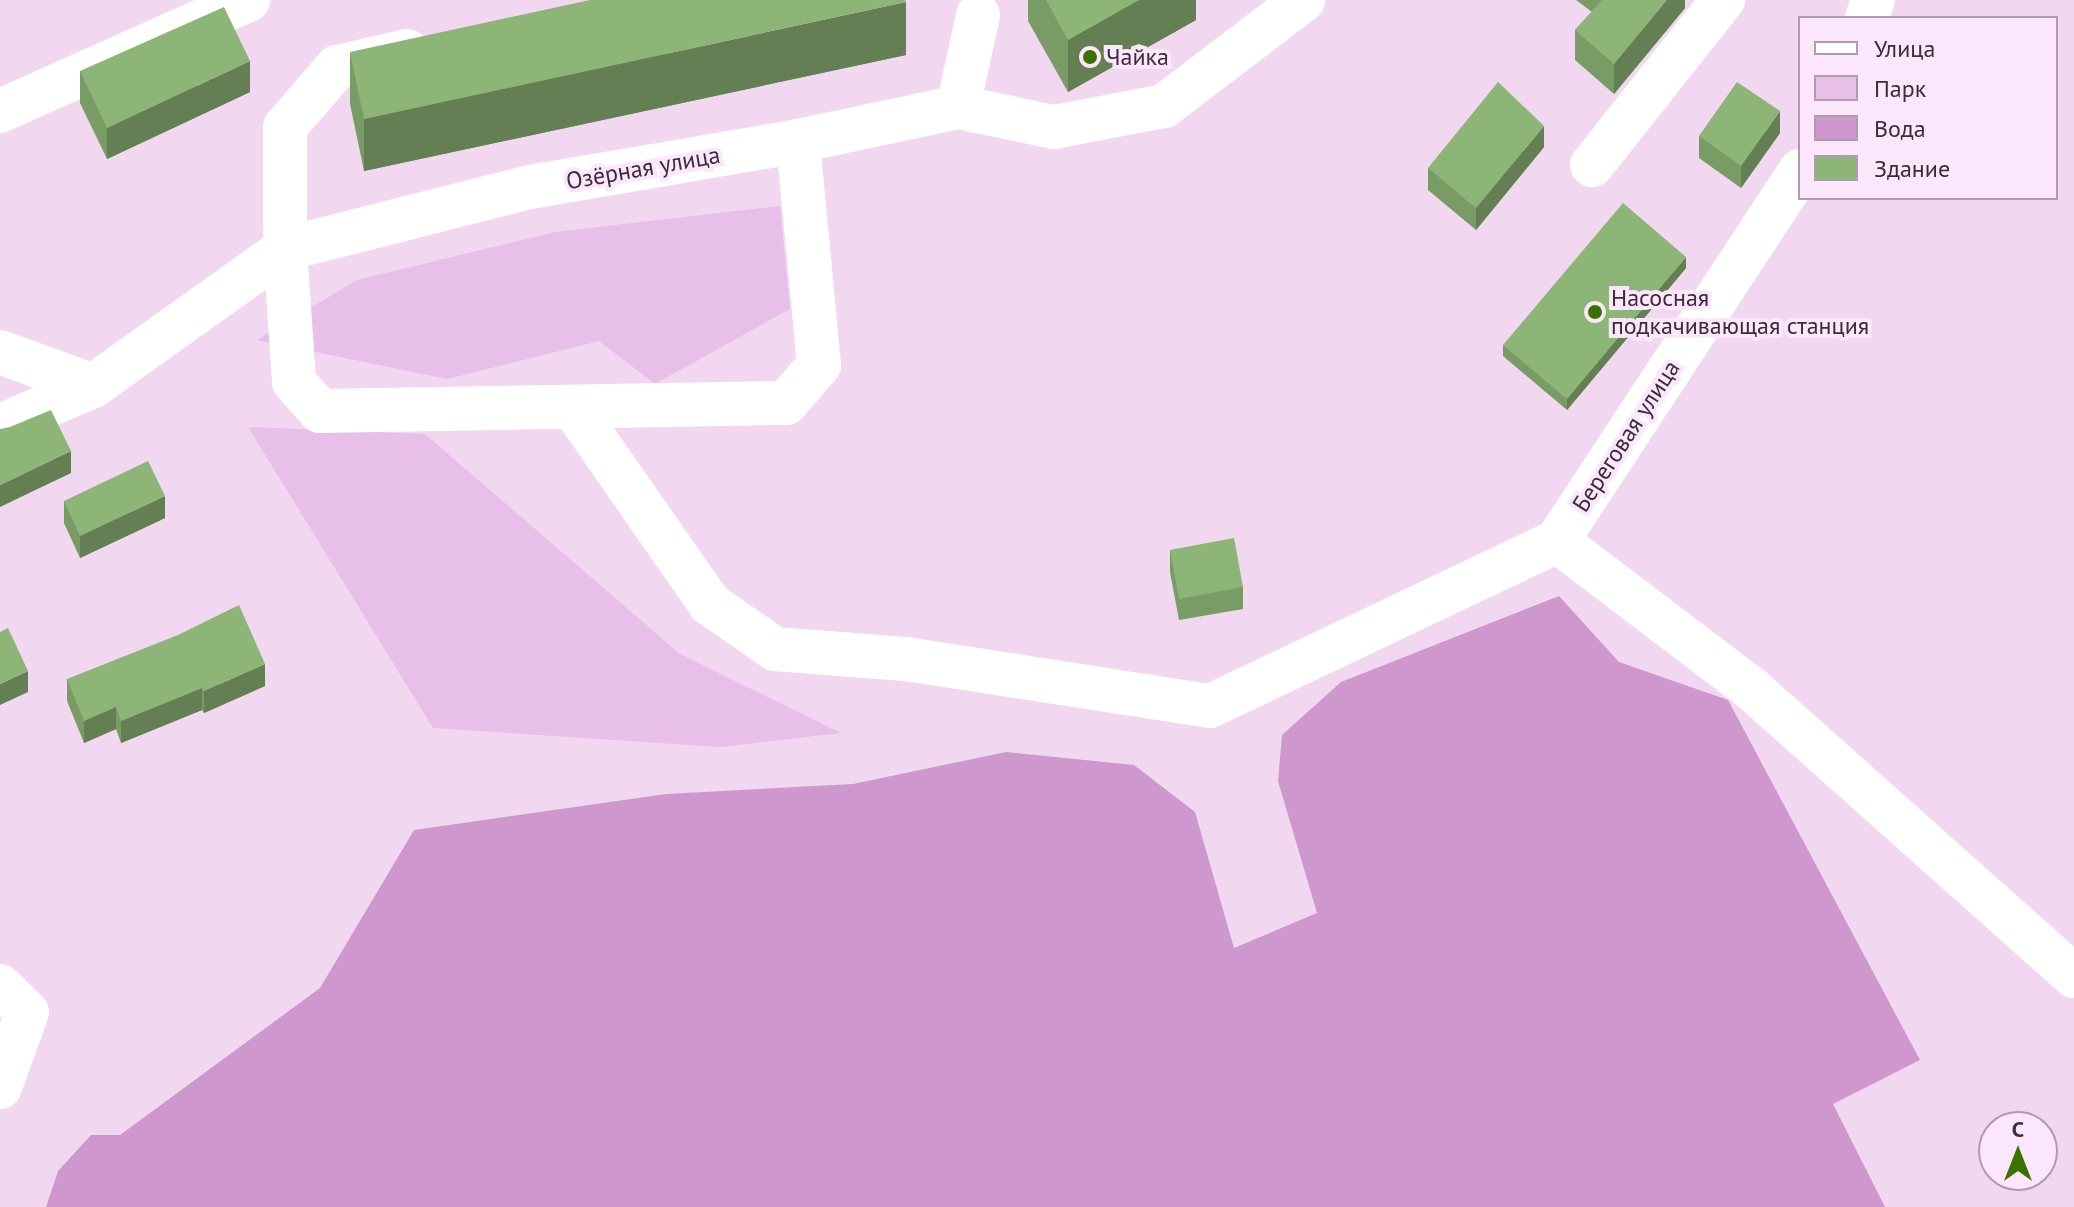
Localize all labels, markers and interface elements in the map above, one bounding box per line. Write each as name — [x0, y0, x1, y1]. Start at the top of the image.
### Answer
legend — [1798, 16, 2058, 200]
text: Улица — [1874, 33, 1935, 64]
place label: Чайка — [1106, 43, 1169, 71]
marker: Чайка — [1081, 48, 1099, 66]
text: Парк — [1874, 73, 1926, 104]
text: Вода — [1874, 113, 1926, 144]
street label: Озёрная улица — [564, 140, 722, 196]
text: Здание — [1874, 153, 1950, 184]
place label: Насосная подкачивающая станция — [1611, 284, 1869, 340]
marker: Насосная подкачивающая станция — [1586, 303, 1604, 321]
street label: Береговая улица — [1566, 355, 1686, 517]
north arrow — [1978, 1111, 2058, 1191]
text: С — [2012, 1115, 2024, 1143]

